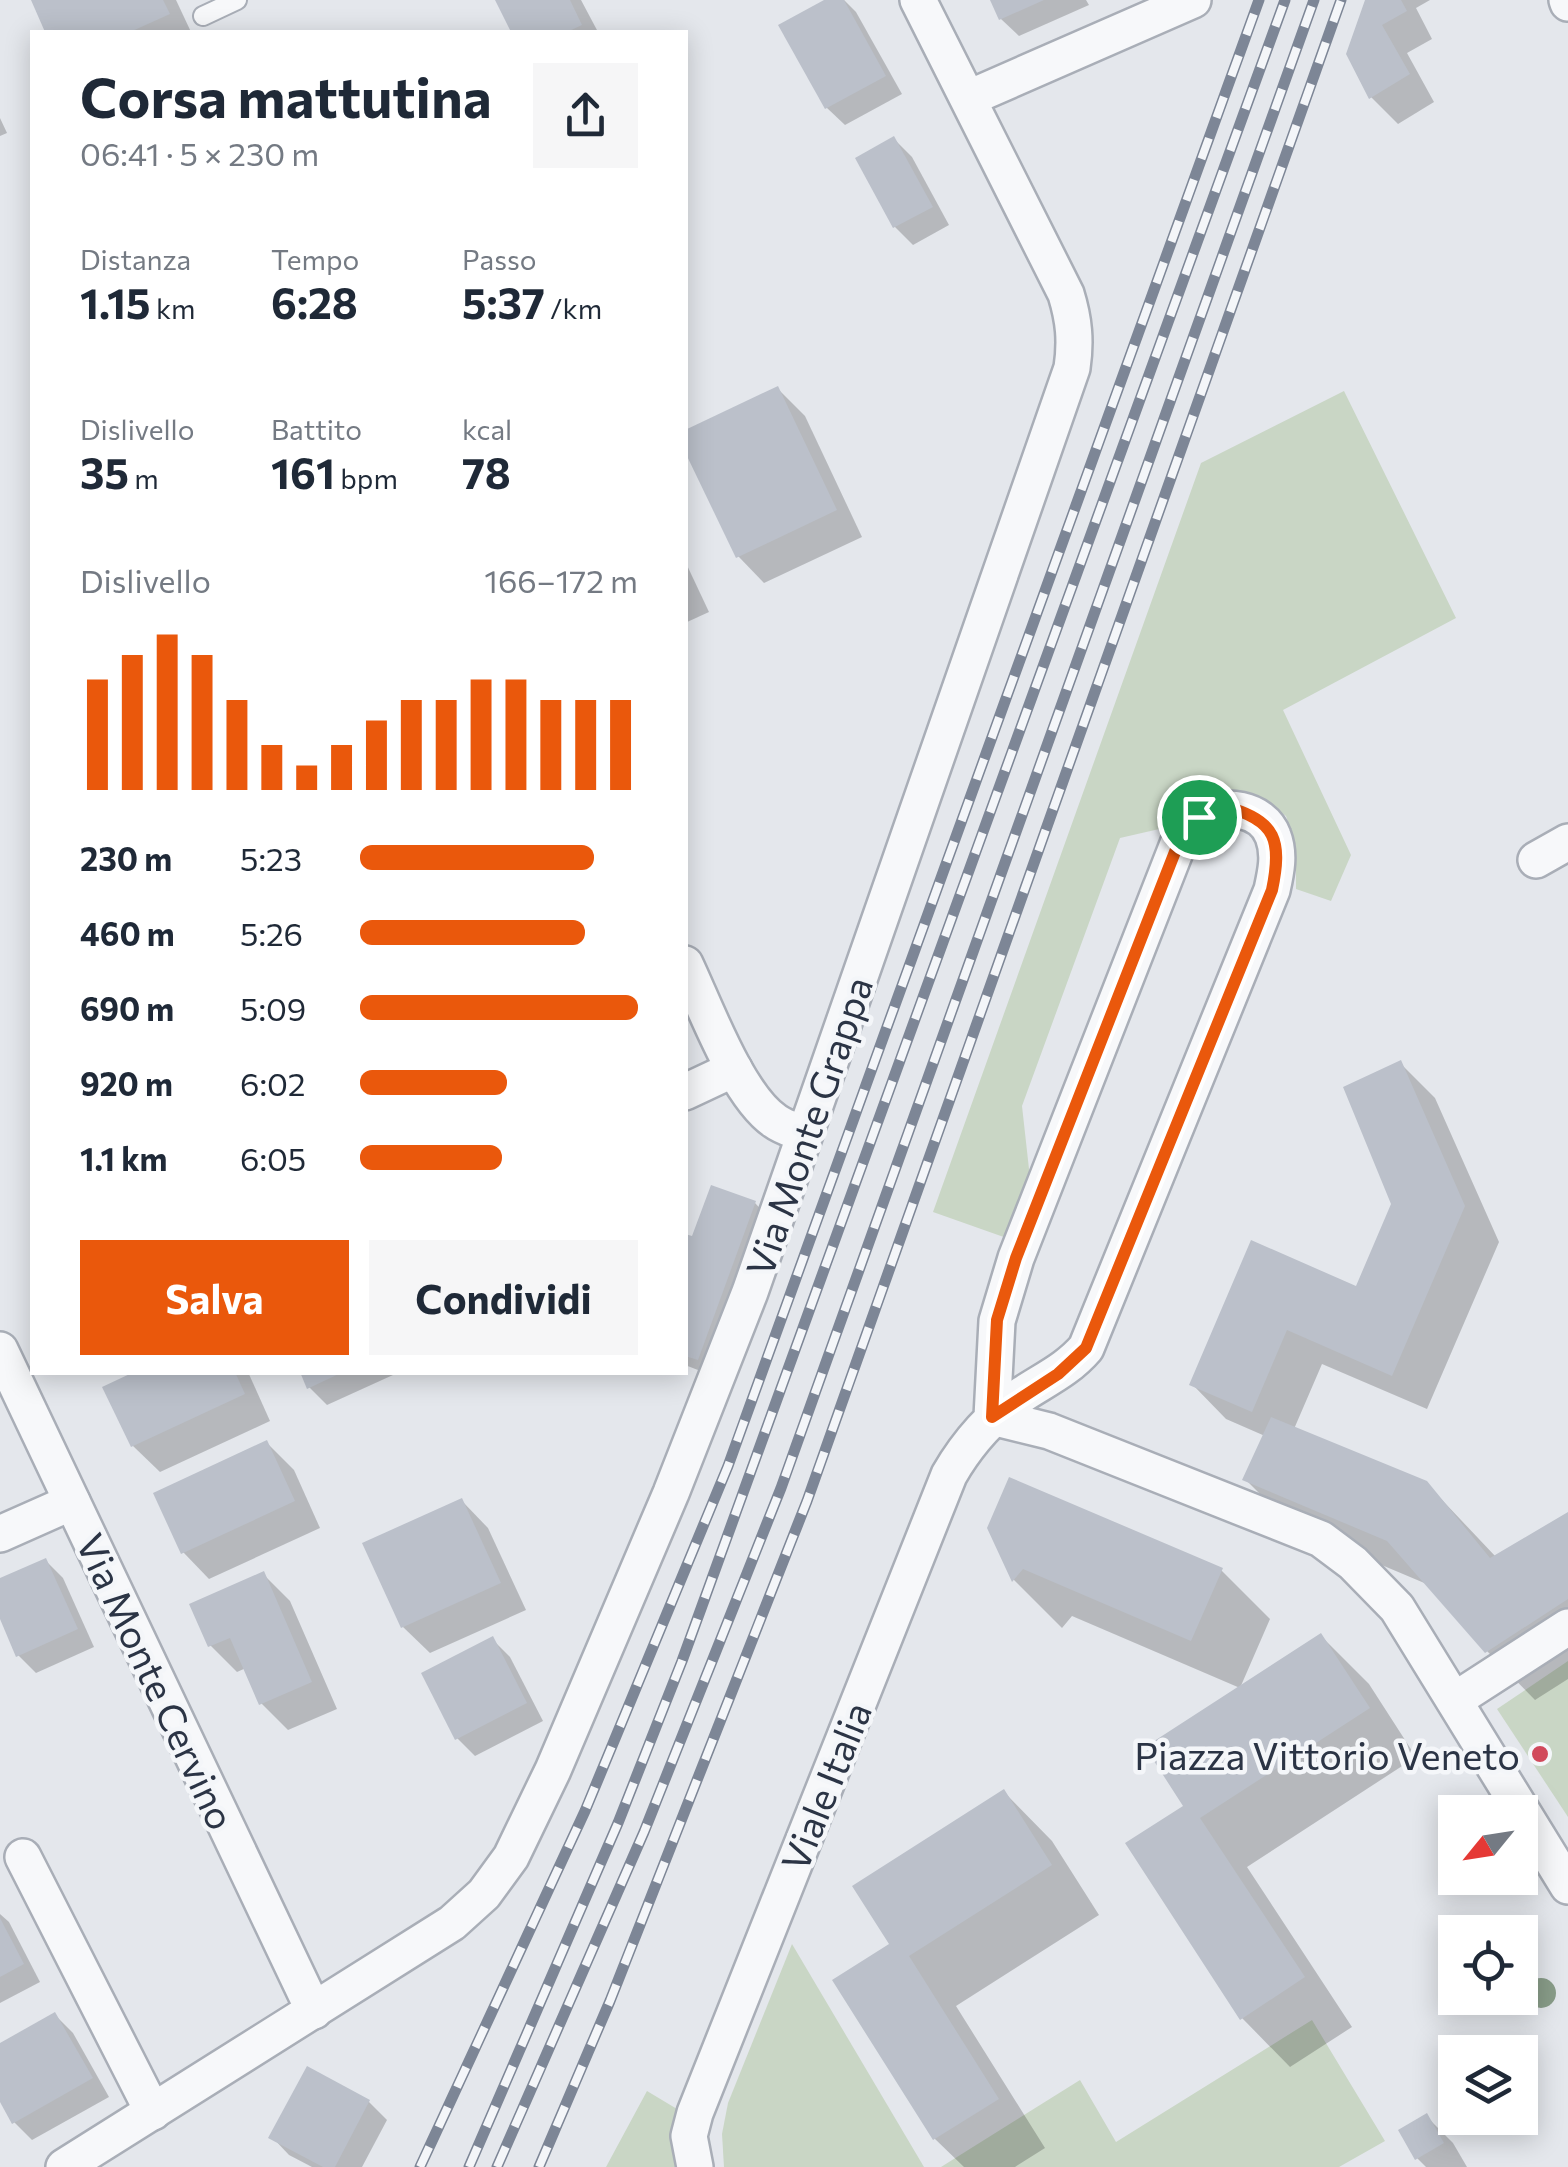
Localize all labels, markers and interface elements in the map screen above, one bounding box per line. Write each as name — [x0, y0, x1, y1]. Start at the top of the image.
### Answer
text: Corsa mattutina — [80, 62, 492, 129]
button: share — [533, 63, 638, 168]
text: 06:41 · 5 × 230 m — [80, 133, 319, 173]
text: Distanza — [80, 242, 191, 276]
text: Tempo — [271, 242, 359, 276]
text: Passo — [462, 242, 536, 276]
text: 1.15 — [80, 276, 151, 328]
text: 6:28 — [271, 276, 358, 328]
text: 5:37 — [462, 276, 545, 328]
text: km — [151, 291, 195, 325]
text: /km — [545, 291, 602, 325]
text: Dislivello — [80, 412, 194, 446]
text: Battito — [271, 412, 362, 446]
text: kcal — [462, 412, 512, 446]
text: 35 — [80, 446, 129, 498]
text: 161 — [271, 446, 335, 498]
text: 78 — [462, 446, 511, 498]
text: m — [129, 461, 159, 495]
text: bpm — [335, 461, 398, 495]
text: Dislivello — [80, 560, 211, 600]
text: 166–172 m — [484, 560, 638, 600]
pin — [1157, 775, 1242, 860]
icon: arrive — [1172, 790, 1227, 845]
text: 230 m — [80, 838, 172, 878]
text: 5:23 — [240, 838, 302, 878]
text: 460 m — [80, 913, 175, 953]
text: 5:26 — [240, 913, 303, 953]
street label: Via Monte Grappa — [735, 970, 881, 1282]
text: 690 m — [80, 988, 174, 1028]
text: 5:09 — [240, 988, 306, 1028]
text: 920 m — [80, 1063, 173, 1103]
text: 6:02 — [240, 1063, 306, 1103]
text: 1.1 km — [80, 1138, 167, 1178]
text: 6:05 — [240, 1138, 306, 1178]
button: Salva — [80, 1240, 349, 1355]
button: Condividi — [369, 1240, 638, 1355]
street label: Via Monte Cervino — [68, 1525, 246, 1837]
street label: Viale Italia — [770, 1695, 880, 1877]
place label: Piazza Vittorio Veneto — [1134, 1731, 1520, 1778]
marker: Piazza Vittorio Veneto — [1529, 1743, 1551, 1765]
north arrow — [1438, 1795, 1538, 1895]
map controls — [1438, 1795, 1538, 2135]
button: locate — [1438, 1915, 1538, 2015]
button: layers — [1438, 2035, 1538, 2135]

